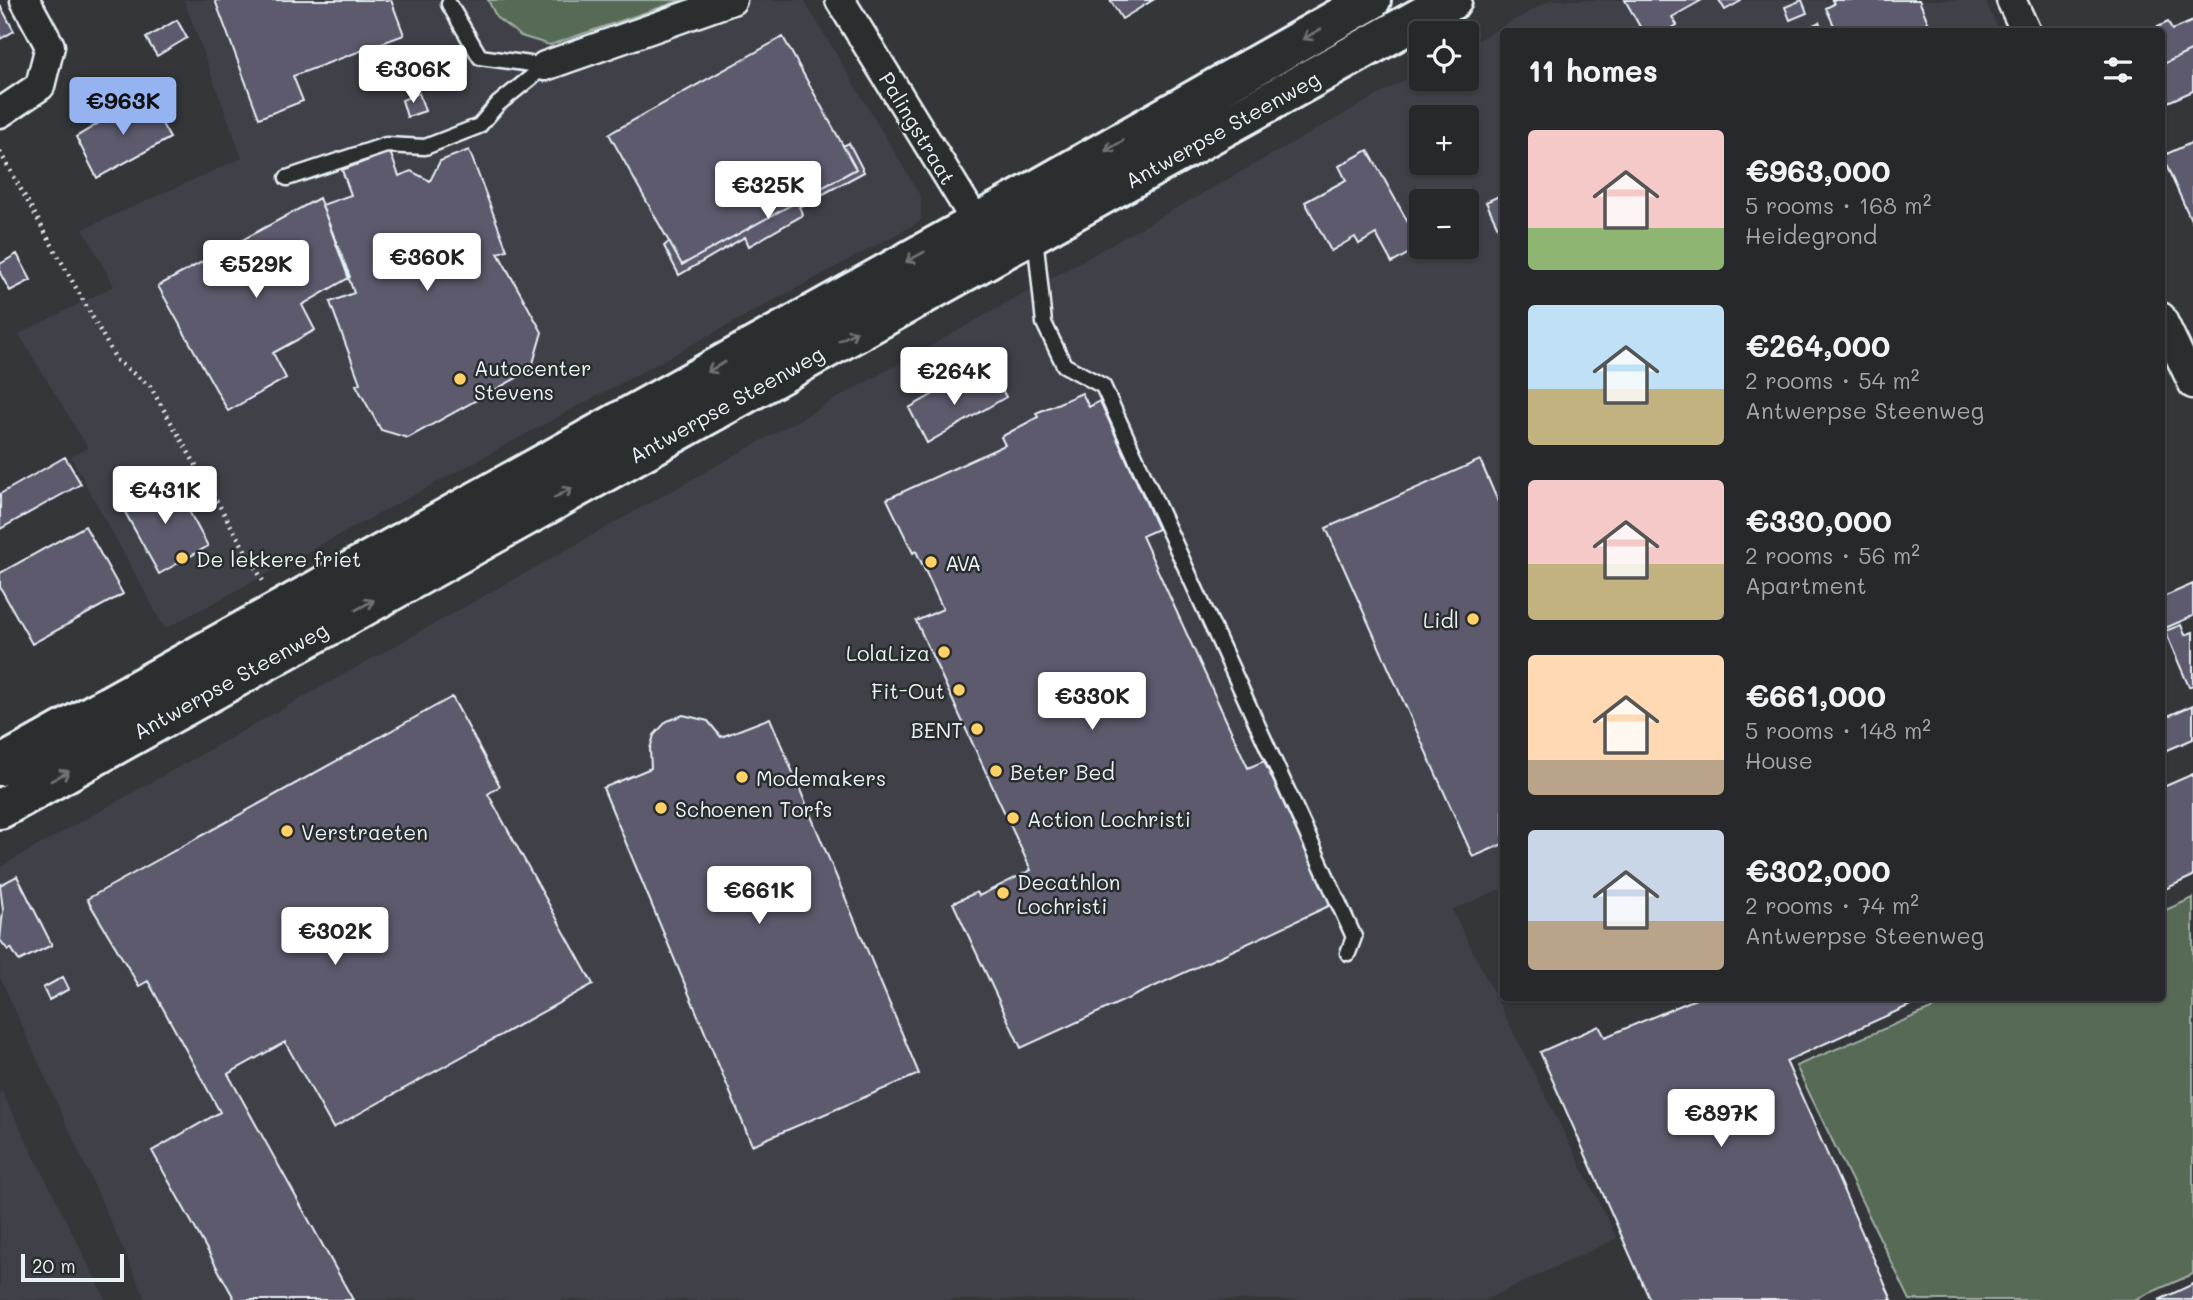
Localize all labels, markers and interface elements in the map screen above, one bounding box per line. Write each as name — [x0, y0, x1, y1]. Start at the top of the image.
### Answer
map controls — [1409, 21, 1479, 259]
button: locate — [1409, 21, 1479, 91]
one-way arrow — [1302, 27, 1322, 41]
pin: €306K — [364, 46, 462, 105]
text: 11 homes — [1528, 50, 1658, 90]
icon: filters — [2099, 51, 2137, 89]
text: €306K — [375, 53, 451, 83]
street label: Antwerpse Steenweg — [1120, 64, 1324, 194]
street label: Palingstraat — [874, 67, 962, 189]
pin: €963K — [74, 78, 172, 137]
text: €963K — [85, 85, 161, 115]
button: + — [1409, 105, 1479, 175]
one-way arrow — [1104, 139, 1124, 153]
text: €963,000 — [1745, 150, 1891, 190]
icon: home — [1584, 158, 1668, 242]
pin: €325K — [719, 162, 817, 221]
text: €325K — [731, 169, 805, 199]
button: − — [1409, 189, 1479, 259]
text: 5 rooms · 168 m² — [1745, 190, 1931, 220]
text: Heidegrond — [1745, 220, 1877, 250]
pin: €360K — [378, 233, 476, 293]
pin: €529K — [207, 240, 305, 300]
text: €360K — [389, 241, 465, 271]
text: €529K — [219, 248, 293, 278]
one-way arrow — [905, 251, 926, 264]
text: €264,000 — [1745, 325, 1890, 365]
one-way arrow — [838, 329, 858, 343]
icon: home — [1584, 333, 1668, 417]
street label: Antwerpse Steenweg — [624, 339, 828, 469]
pin: €264K — [905, 348, 1003, 407]
place label: Autocenter Stevens — [474, 354, 591, 405]
text: €264K — [916, 355, 992, 385]
one-way arrow — [706, 361, 727, 374]
text: 2 rooms · 54 m² — [1745, 365, 1920, 395]
marker: Autocenter Stevens — [452, 371, 468, 387]
text: Antwerpse Steenweg — [1745, 395, 1984, 425]
pin: €431K — [116, 466, 214, 526]
text: €431K — [129, 474, 201, 504]
one-way arrow — [553, 486, 573, 500]
text: €330,000 — [1745, 500, 1892, 540]
icon: home — [1584, 508, 1668, 592]
text: 2 rooms · 56 m² — [1745, 540, 1920, 570]
place label: De lekkere friet — [196, 545, 361, 572]
place label: AVA — [945, 549, 981, 576]
marker: De lekkere friet — [174, 550, 190, 566]
marker: AVA — [923, 554, 939, 570]
text: Apartment — [1745, 570, 1867, 600]
one-way arrow — [354, 598, 375, 611]
place label: Lidl — [1423, 606, 1459, 633]
marker: Lidl — [1465, 611, 1481, 627]
street label: Antwerpse Steenweg — [128, 615, 332, 745]
place label: LolaLiza — [846, 639, 930, 666]
marker: LolaLiza — [936, 644, 952, 660]
pin: €330K — [1043, 672, 1141, 732]
text: €661,000 — [1745, 675, 1886, 715]
place label: Fit-Out — [871, 677, 945, 704]
text: €330K — [1054, 680, 1130, 710]
marker: Fit-Out — [951, 682, 967, 698]
icon: home — [1584, 683, 1668, 767]
text: 5 rooms · 148 m² — [1745, 715, 1931, 745]
place label: BENT — [911, 716, 963, 743]
marker: BENT — [969, 721, 985, 737]
text: House — [1745, 745, 1813, 775]
place label: Beter Bed — [1010, 758, 1115, 785]
marker: Beter Bed — [988, 763, 1004, 779]
place label: Modemakers — [756, 764, 886, 791]
one-way arrow — [49, 769, 69, 783]
marker: Modemakers — [734, 769, 750, 785]
place label: Schoenen Torfs — [675, 795, 833, 822]
marker: Schoenen Torfs — [653, 800, 669, 816]
place label: Action Lochristi — [1027, 805, 1191, 832]
marker: Action Lochristi — [1005, 810, 1021, 826]
place label: Verstraeten — [301, 818, 428, 845]
marker: Verstraeten — [279, 823, 295, 839]
text: €302,000 — [1745, 850, 1890, 890]
icon: home — [1584, 858, 1668, 942]
pin: €661K — [710, 866, 808, 926]
place label: Decathlon Lochristi — [1017, 868, 1120, 919]
text: €661K — [723, 874, 795, 904]
marker: Decathlon Lochristi — [995, 885, 1011, 901]
text: 2 rooms · 74 m² — [1745, 890, 1919, 920]
pin: €302K — [286, 908, 384, 967]
text: €302K — [297, 915, 373, 945]
text: Antwerpse Steenweg — [1745, 920, 1984, 950]
pin: €897K — [1672, 1090, 1770, 1149]
text: €897K — [1684, 1097, 1758, 1127]
scale bar — [21, 1251, 124, 1283]
text: 20 m — [32, 1253, 76, 1278]

